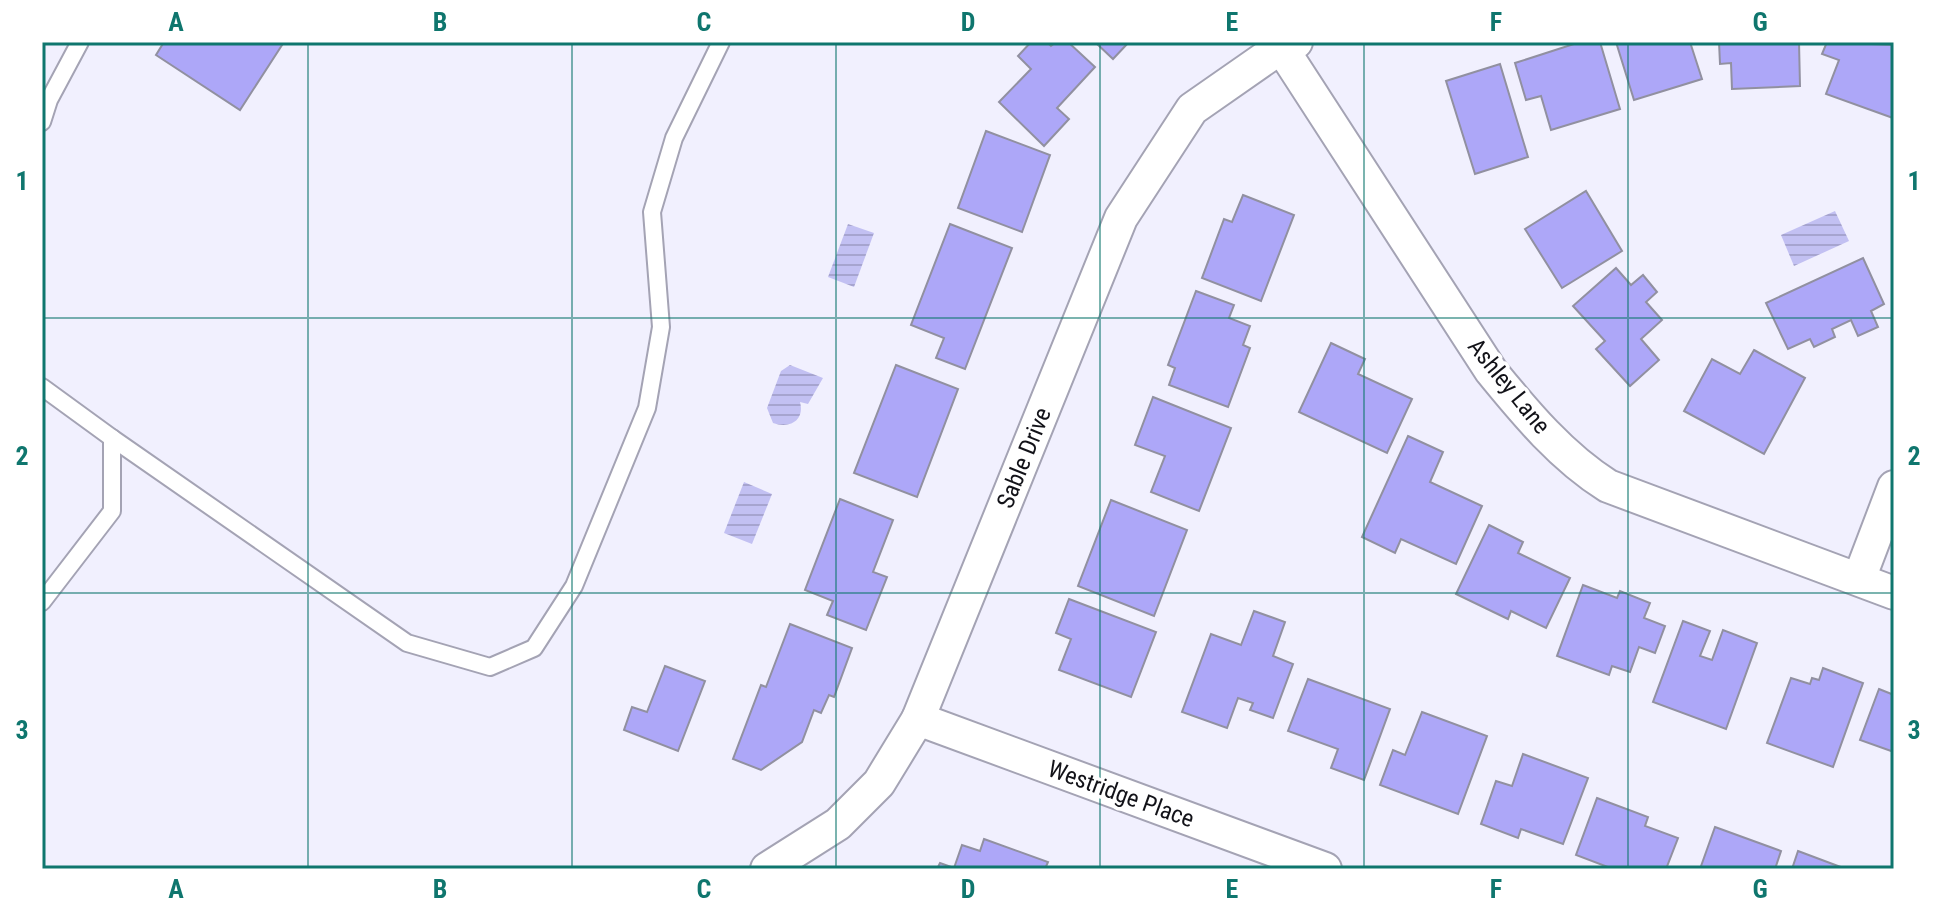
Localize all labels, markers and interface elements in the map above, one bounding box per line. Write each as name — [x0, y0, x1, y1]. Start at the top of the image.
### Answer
text: A — [168, 7, 184, 37]
text: B — [433, 7, 447, 37]
text: C — [697, 7, 712, 37]
text: D — [961, 7, 975, 37]
text: E — [1226, 7, 1239, 37]
text: F — [1490, 7, 1502, 37]
text: G — [1752, 7, 1768, 37]
text: 1 — [15, 166, 29, 196]
text: 1 — [1907, 166, 1921, 196]
street label: Ashley Lane — [1462, 333, 1556, 439]
street label: Sable Drive — [991, 404, 1057, 512]
text: 2 — [15, 441, 29, 471]
text: 2 — [1907, 441, 1921, 471]
text: 3 — [15, 715, 29, 745]
text: 3 — [1907, 715, 1921, 745]
street label: Westridge Place — [1044, 755, 1198, 833]
text: A — [168, 874, 184, 904]
text: B — [433, 874, 447, 904]
text: C — [697, 874, 712, 904]
text: D — [961, 874, 975, 904]
text: E — [1226, 874, 1239, 904]
text: F — [1490, 874, 1502, 904]
text: G — [1752, 874, 1768, 904]

